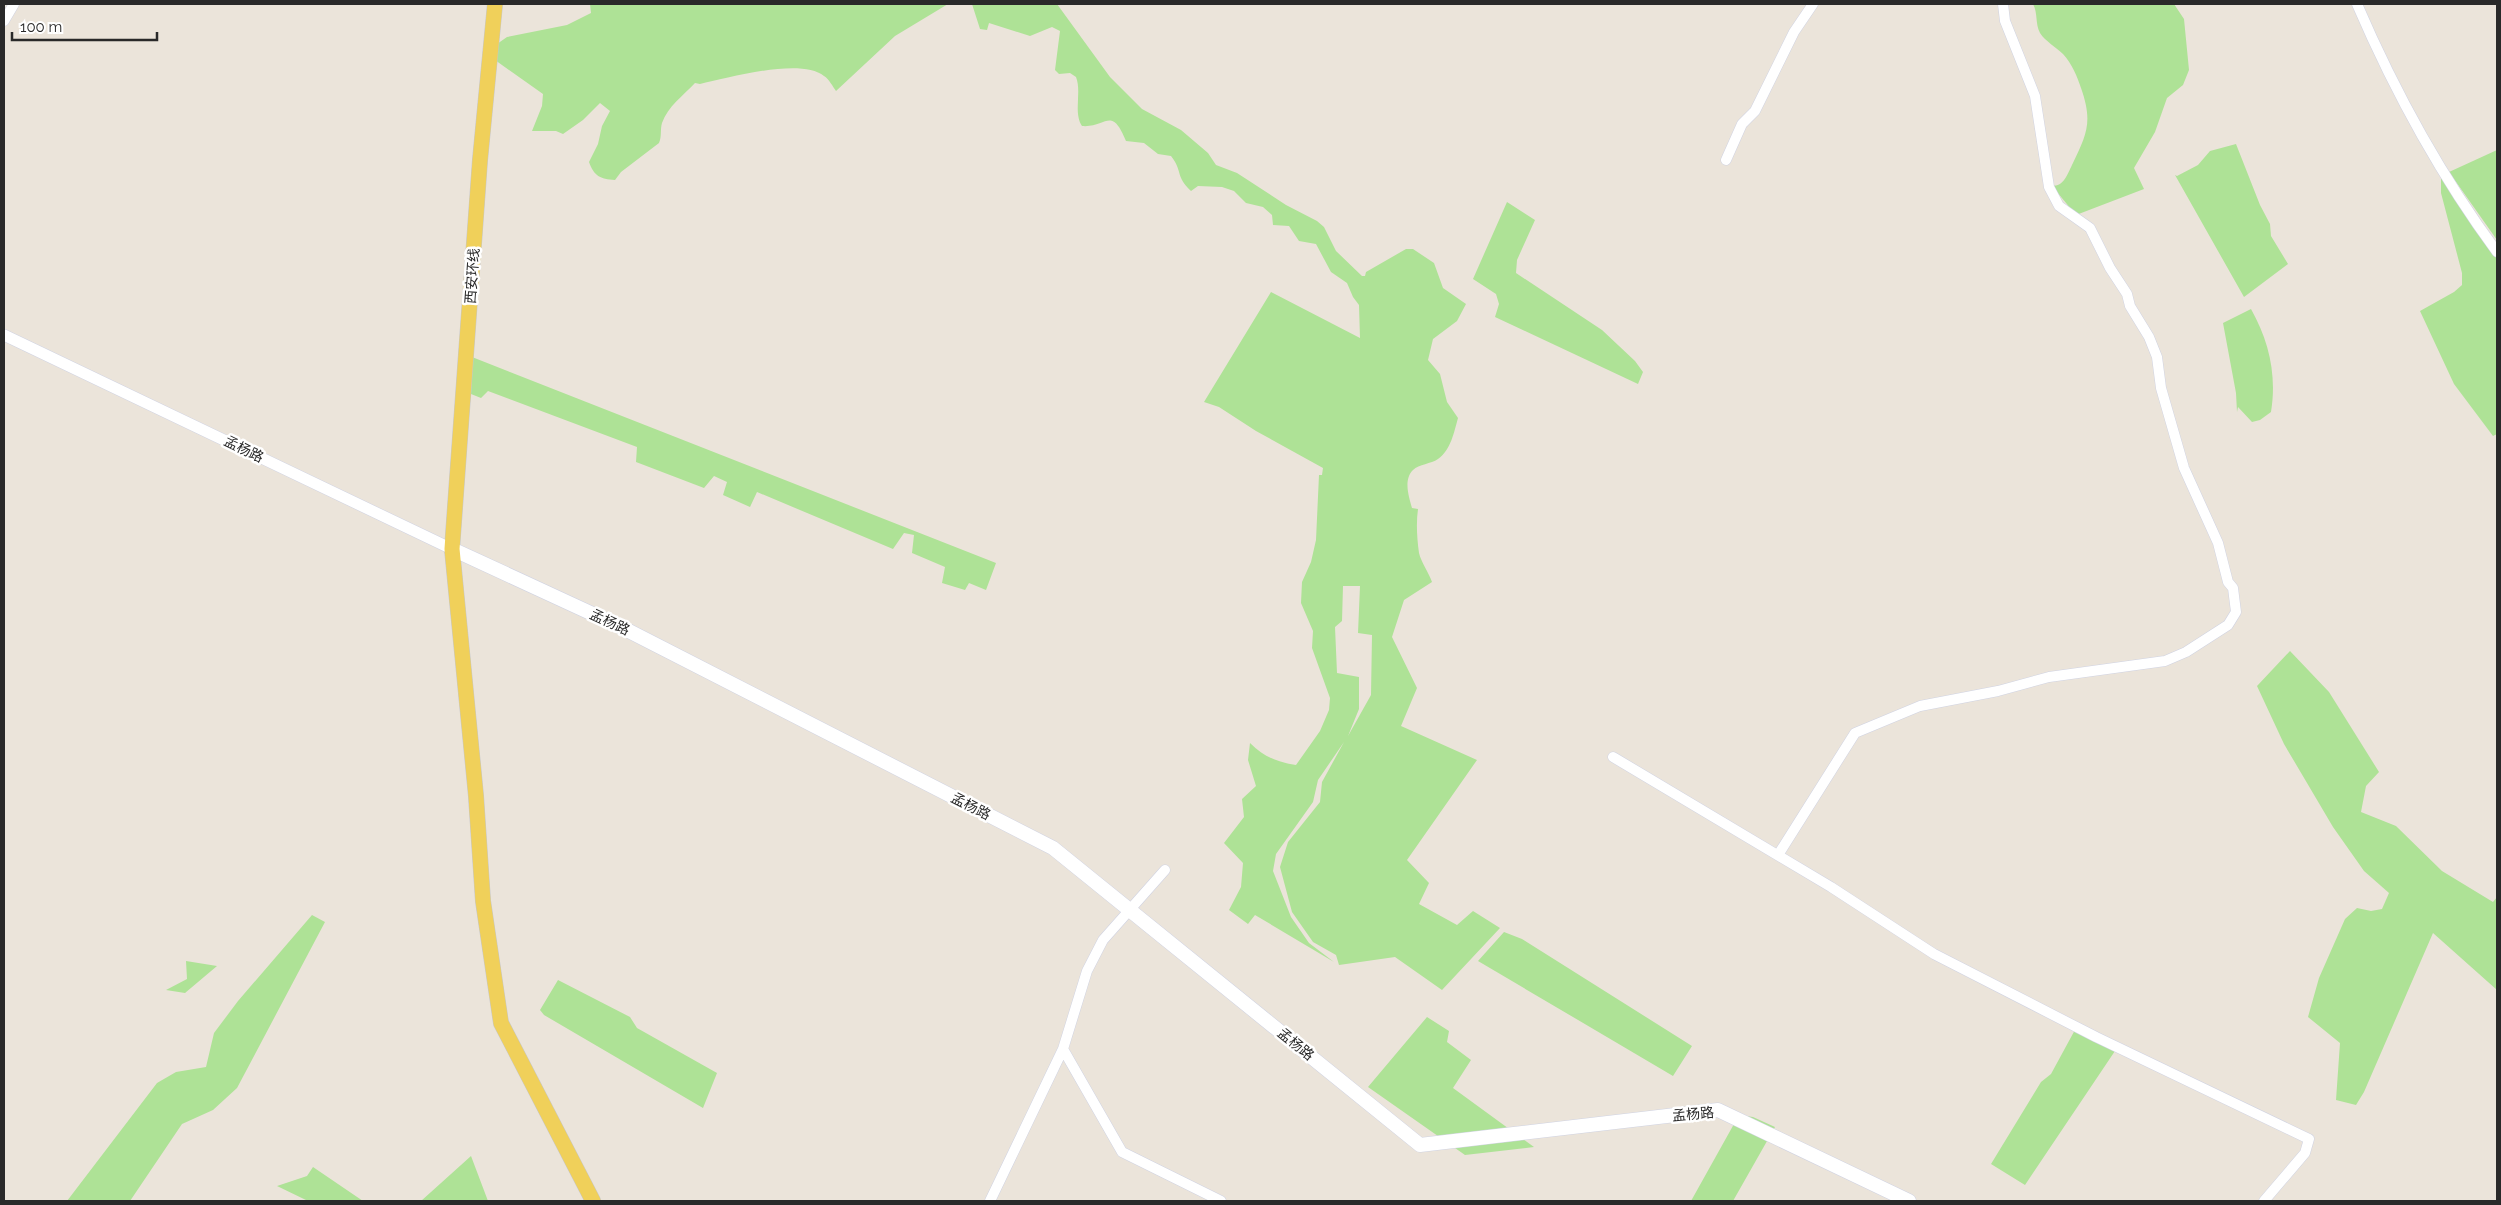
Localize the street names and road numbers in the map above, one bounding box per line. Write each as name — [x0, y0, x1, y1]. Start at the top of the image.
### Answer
street label: 西安环线 — [462, 248, 482, 304]
street label: 孟杨路 — [222, 433, 266, 465]
street label: 孟杨路 — [588, 606, 632, 638]
street label: 孟杨路 — [949, 789, 993, 823]
street label: 孟杨路 — [1275, 1025, 1317, 1063]
street label: 孟杨路 — [1671, 1104, 1715, 1124]

